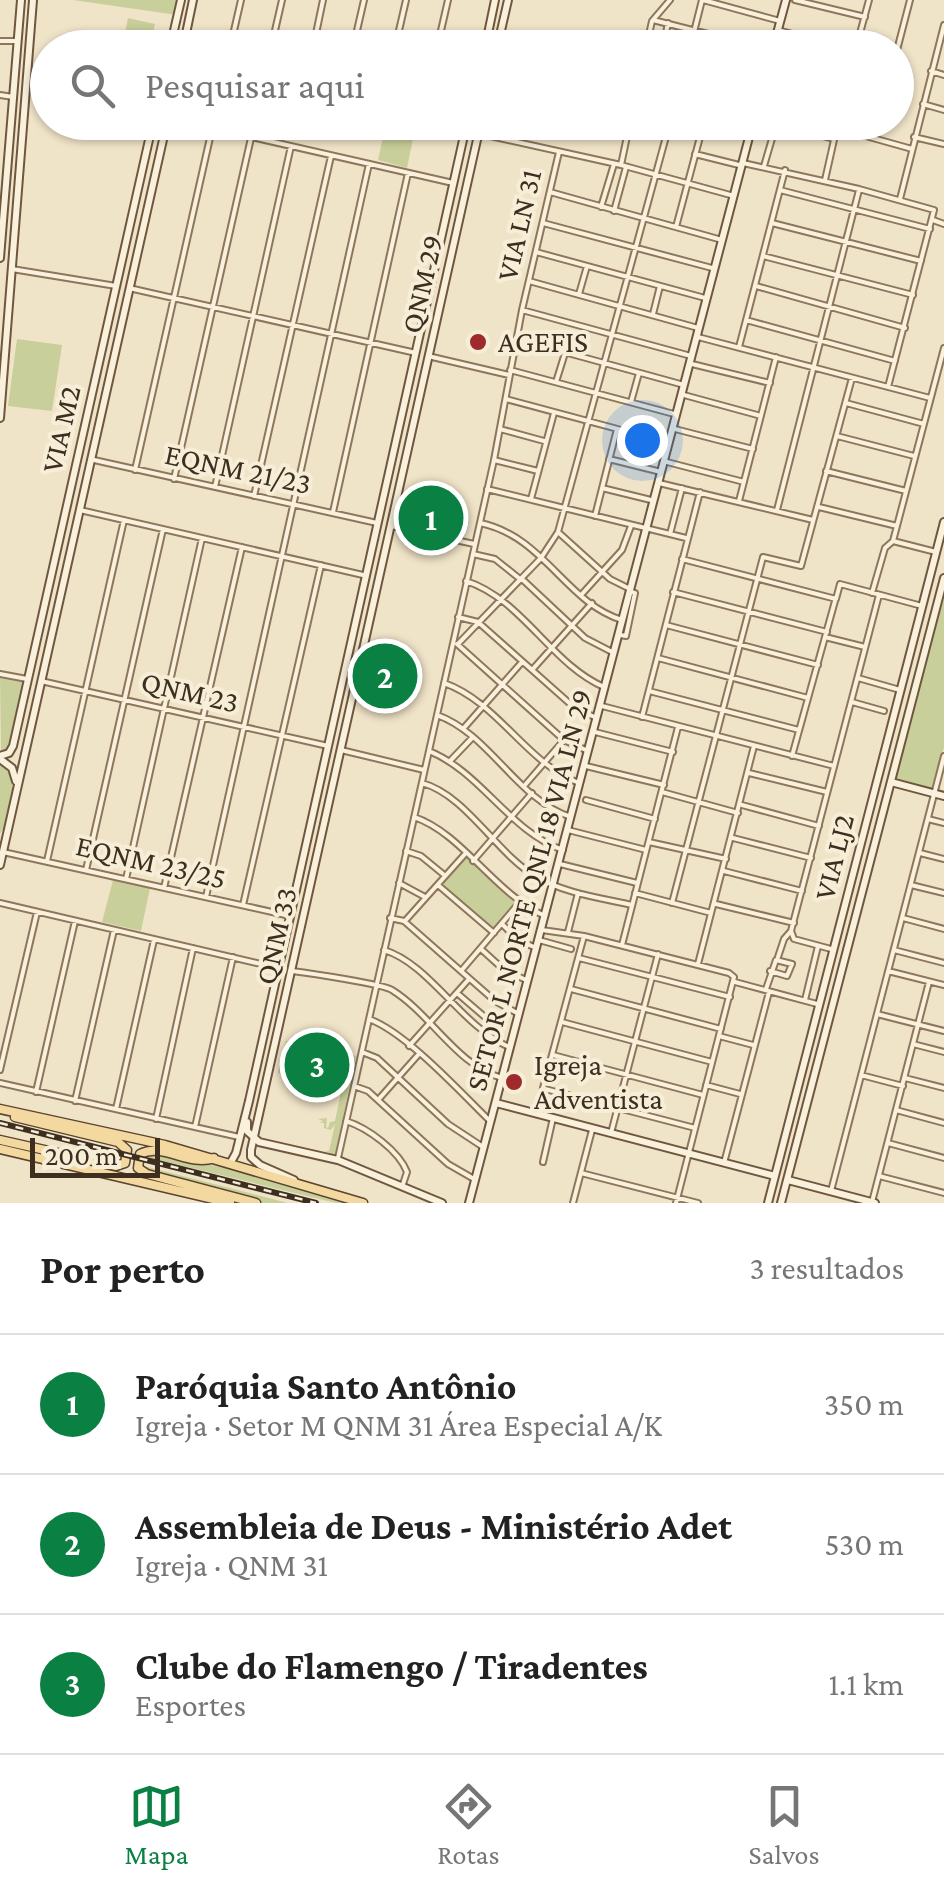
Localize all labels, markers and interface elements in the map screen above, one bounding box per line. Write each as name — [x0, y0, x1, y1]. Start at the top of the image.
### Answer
search box — [30, 30, 914, 140]
icon: search — [65, 58, 120, 113]
text: Pesquisar aqui — [145, 64, 365, 106]
street label: VIA LN 31 — [490, 166, 547, 284]
street label: QNM 29 — [394, 232, 449, 336]
place label: AGEFIS — [498, 325, 588, 358]
marker: AGEFIS — [467, 331, 489, 353]
street label: VIA M2 — [35, 382, 87, 476]
your location — [617, 415, 668, 466]
street label: EQNM 21/23 — [162, 437, 314, 500]
pin: 1 — [398, 480, 464, 556]
pin: 2 — [352, 638, 418, 714]
street label: QNM 23 — [138, 664, 242, 719]
street label: SETOR L NORTE QNL 18 VIA LN 29 — [459, 686, 598, 1094]
street label: VIA LJ2 — [807, 811, 860, 903]
street label: EQNM 23/25 — [73, 828, 229, 895]
street label: QNM 33 — [248, 884, 303, 988]
pin: 3 — [284, 1028, 350, 1102]
place label: Igreja Adventista — [534, 1048, 663, 1115]
marker: Igreja Adventista — [503, 1071, 525, 1093]
scale bar — [30, 1133, 160, 1178]
text: 200 m — [45, 1140, 118, 1171]
text: Por perto — [40, 1245, 205, 1292]
text: 3 resultados — [750, 1250, 904, 1286]
text: Paróquia Santo Antônio — [135, 1365, 517, 1407]
text: 1 — [67, 1386, 78, 1422]
text: 350 m — [824, 1386, 904, 1422]
text: Igreja · Setor M QNM 31 Área Especial A/K — [135, 1407, 662, 1443]
text: Assembleia de Deus - Ministério Adet — [135, 1505, 732, 1547]
text: 2 — [64, 1526, 81, 1562]
text: 530 m — [824, 1526, 904, 1562]
text: Igreja · QNM 31 — [135, 1547, 328, 1583]
text: Clube do Flamengo / Tiradentes — [135, 1645, 648, 1687]
text: 3 — [65, 1666, 80, 1702]
text: 1.1 km — [828, 1666, 904, 1702]
text: Esportes — [135, 1687, 246, 1723]
tab: Mapa — [125, 1779, 188, 1870]
tab: Rotas — [437, 1779, 500, 1870]
tab: Salvos — [749, 1779, 819, 1870]

